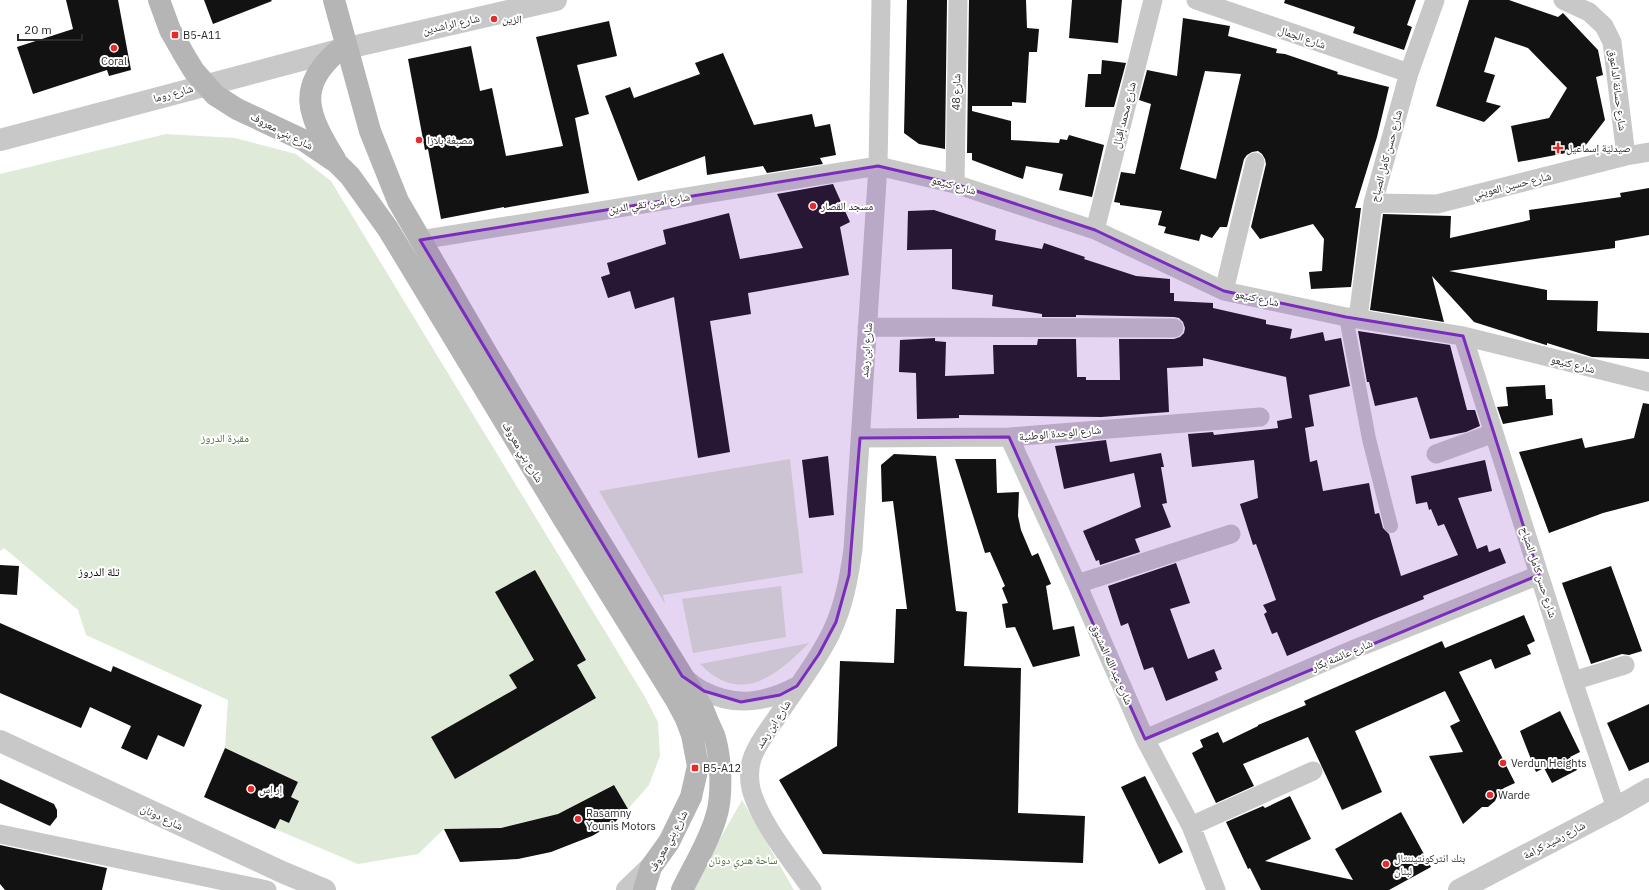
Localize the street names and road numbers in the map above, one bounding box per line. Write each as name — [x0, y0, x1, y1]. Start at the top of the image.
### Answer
street label: شارع الراشدين — [421, 11, 481, 37]
street label: شارع الجمال — [1276, 22, 1328, 52]
street label: شارع حسانة الداعوق — [1606, 49, 1630, 131]
street label: شارع 48 — [949, 74, 963, 110]
street label: شارع محمد إقبال — [1109, 80, 1140, 150]
street label: شارع روما — [152, 81, 194, 105]
street label: شارع حسن كامل الصباح — [1367, 108, 1405, 204]
street label: شارع بني معروف — [248, 109, 316, 154]
street label: شارع حسين العويني — [1472, 169, 1553, 203]
street label: شارع كنيعو — [930, 172, 978, 198]
street label: شارع أمين تقي الدين — [607, 190, 691, 218]
street label: شارع كنيعو — [1234, 286, 1280, 310]
street label: شارع ابن رشد — [857, 322, 875, 378]
street label: شارع كنيعو — [1549, 352, 1597, 376]
street label: شارع بني معروف — [498, 419, 547, 486]
street label: شارع الوحدة الوطنية — [1018, 422, 1102, 444]
street label: شارع حسن كامل الصباح — [1518, 525, 1560, 619]
street label: شارع عبد الله المشنوق — [1088, 621, 1136, 707]
street label: شارع عائشة بكار — [1308, 636, 1375, 675]
street label: شارع ابن رشد — [752, 697, 794, 751]
street label: شارع دونان — [138, 801, 186, 833]
street label: شارع بني معروف — [645, 808, 692, 875]
street label: شارع رشيد كرامة — [1521, 818, 1587, 862]

